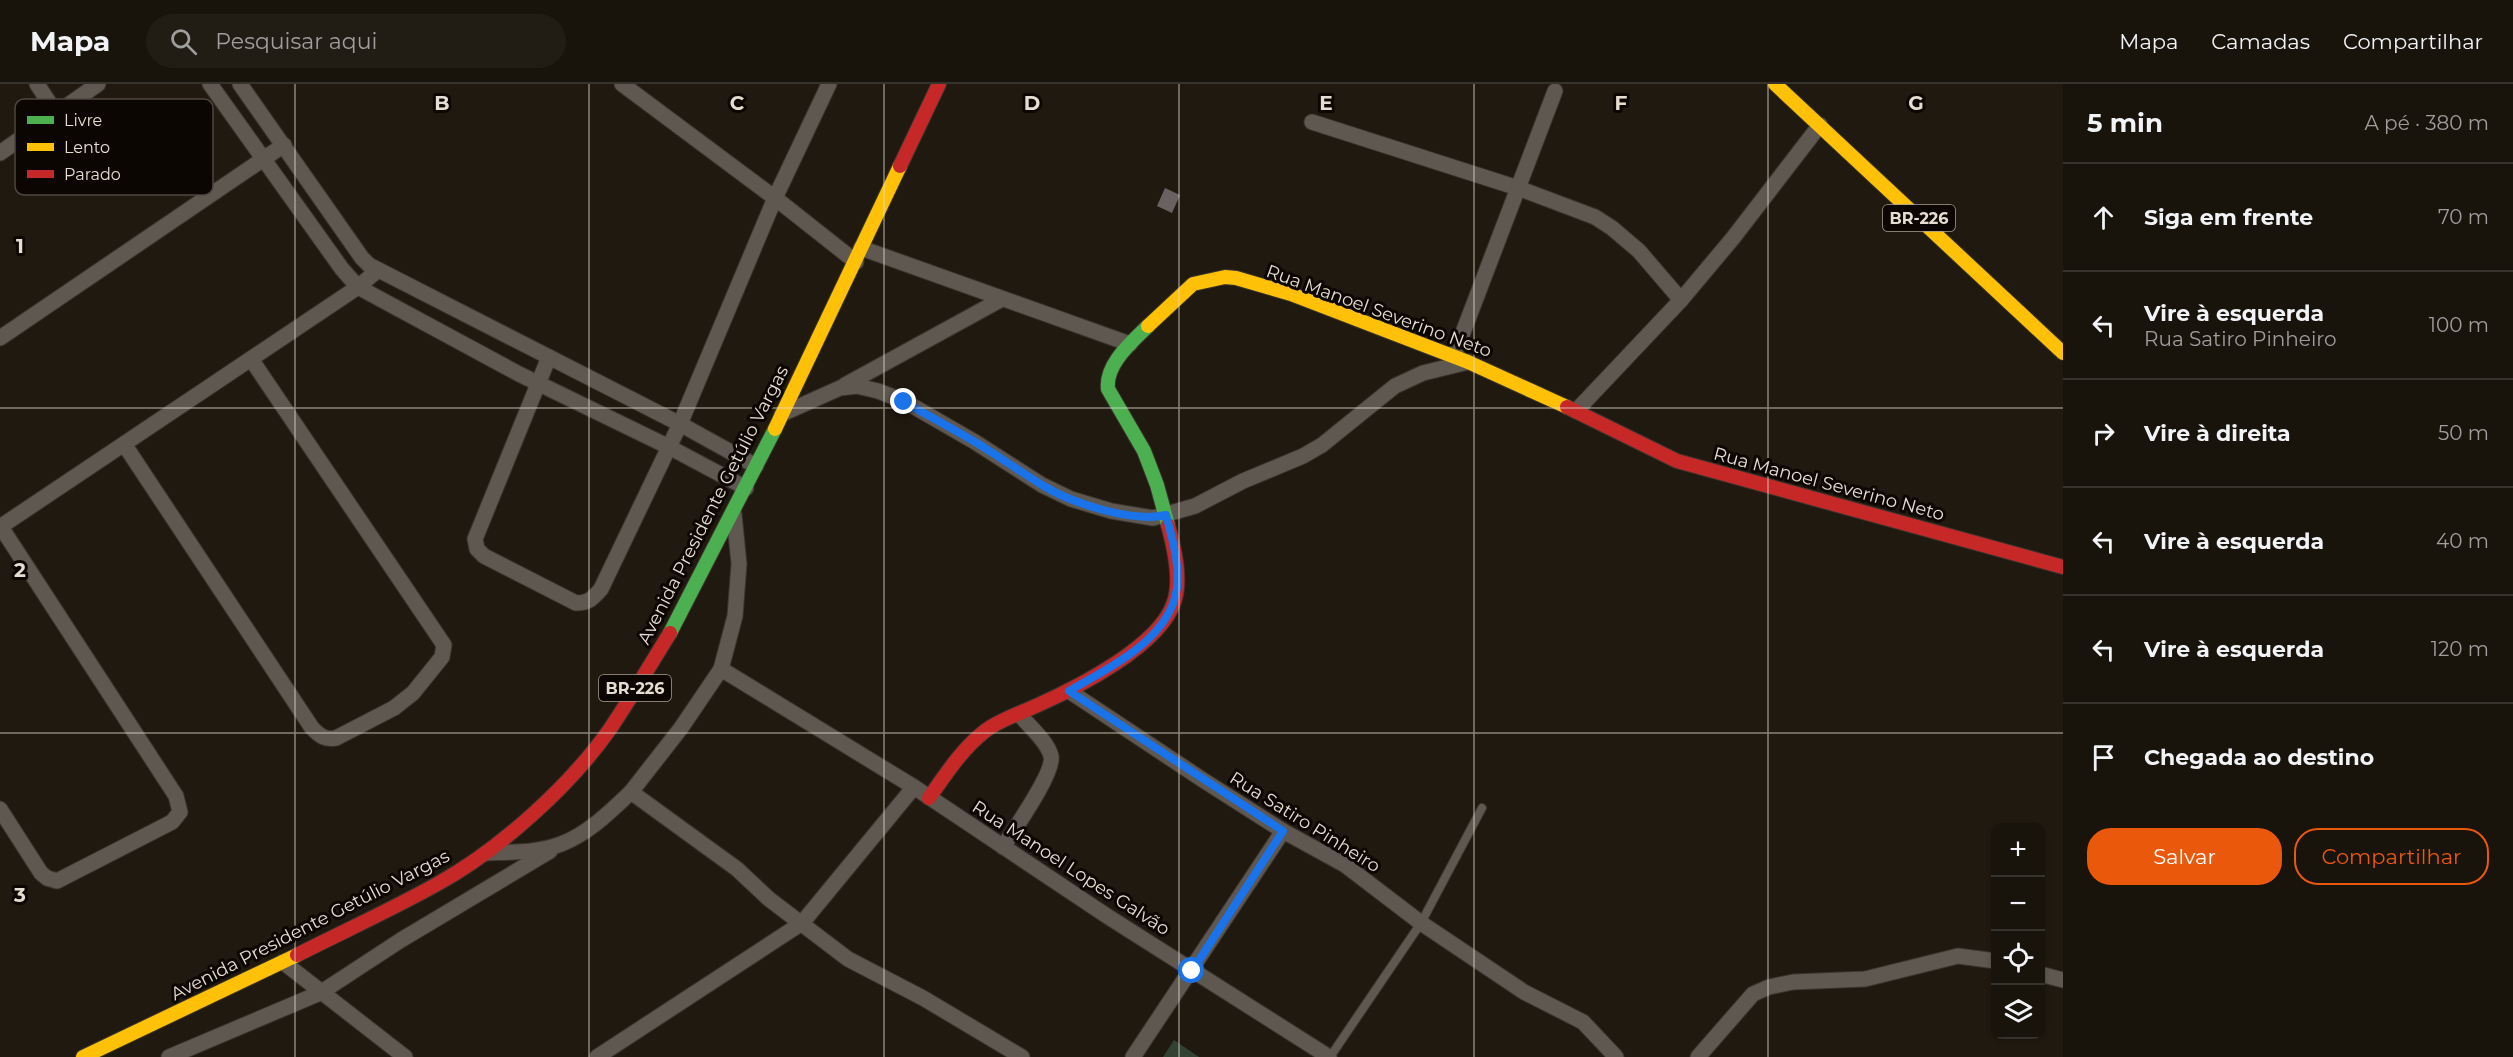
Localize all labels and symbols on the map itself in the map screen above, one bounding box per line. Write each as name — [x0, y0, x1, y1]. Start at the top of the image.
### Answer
text: B — [434, 91, 450, 115]
text: C — [730, 91, 745, 115]
text: D — [1024, 91, 1040, 115]
text: E — [1319, 91, 1333, 115]
text: F — [1615, 91, 1628, 115]
text: G — [1908, 91, 1924, 115]
legend — [15, 99, 213, 195]
text: Livre — [64, 111, 102, 130]
text: Lento — [64, 138, 110, 157]
text: Parado — [64, 165, 121, 184]
road number: BR-226 — [1883, 205, 1955, 231]
text: 1 — [16, 234, 24, 258]
street label: Rua Manoel Severino Neto — [1263, 260, 1495, 362]
street label: Avenida Presidente Getúlio Vargas — [633, 362, 793, 648]
route end — [890, 388, 916, 414]
street label: Rua Manoel Severino Neto — [1711, 443, 1947, 525]
text: 2 — [14, 558, 26, 582]
road number: BR-226 — [599, 675, 671, 701]
street label: Rua Satiro Pinheiro — [1226, 767, 1384, 877]
street label: Rua Manoel Lopes Galvão — [968, 796, 1174, 940]
street label: Avenida Presidente Getúlio Vargas — [167, 845, 453, 1005]
text: 3 — [13, 883, 26, 907]
route start — [1178, 957, 1204, 983]

